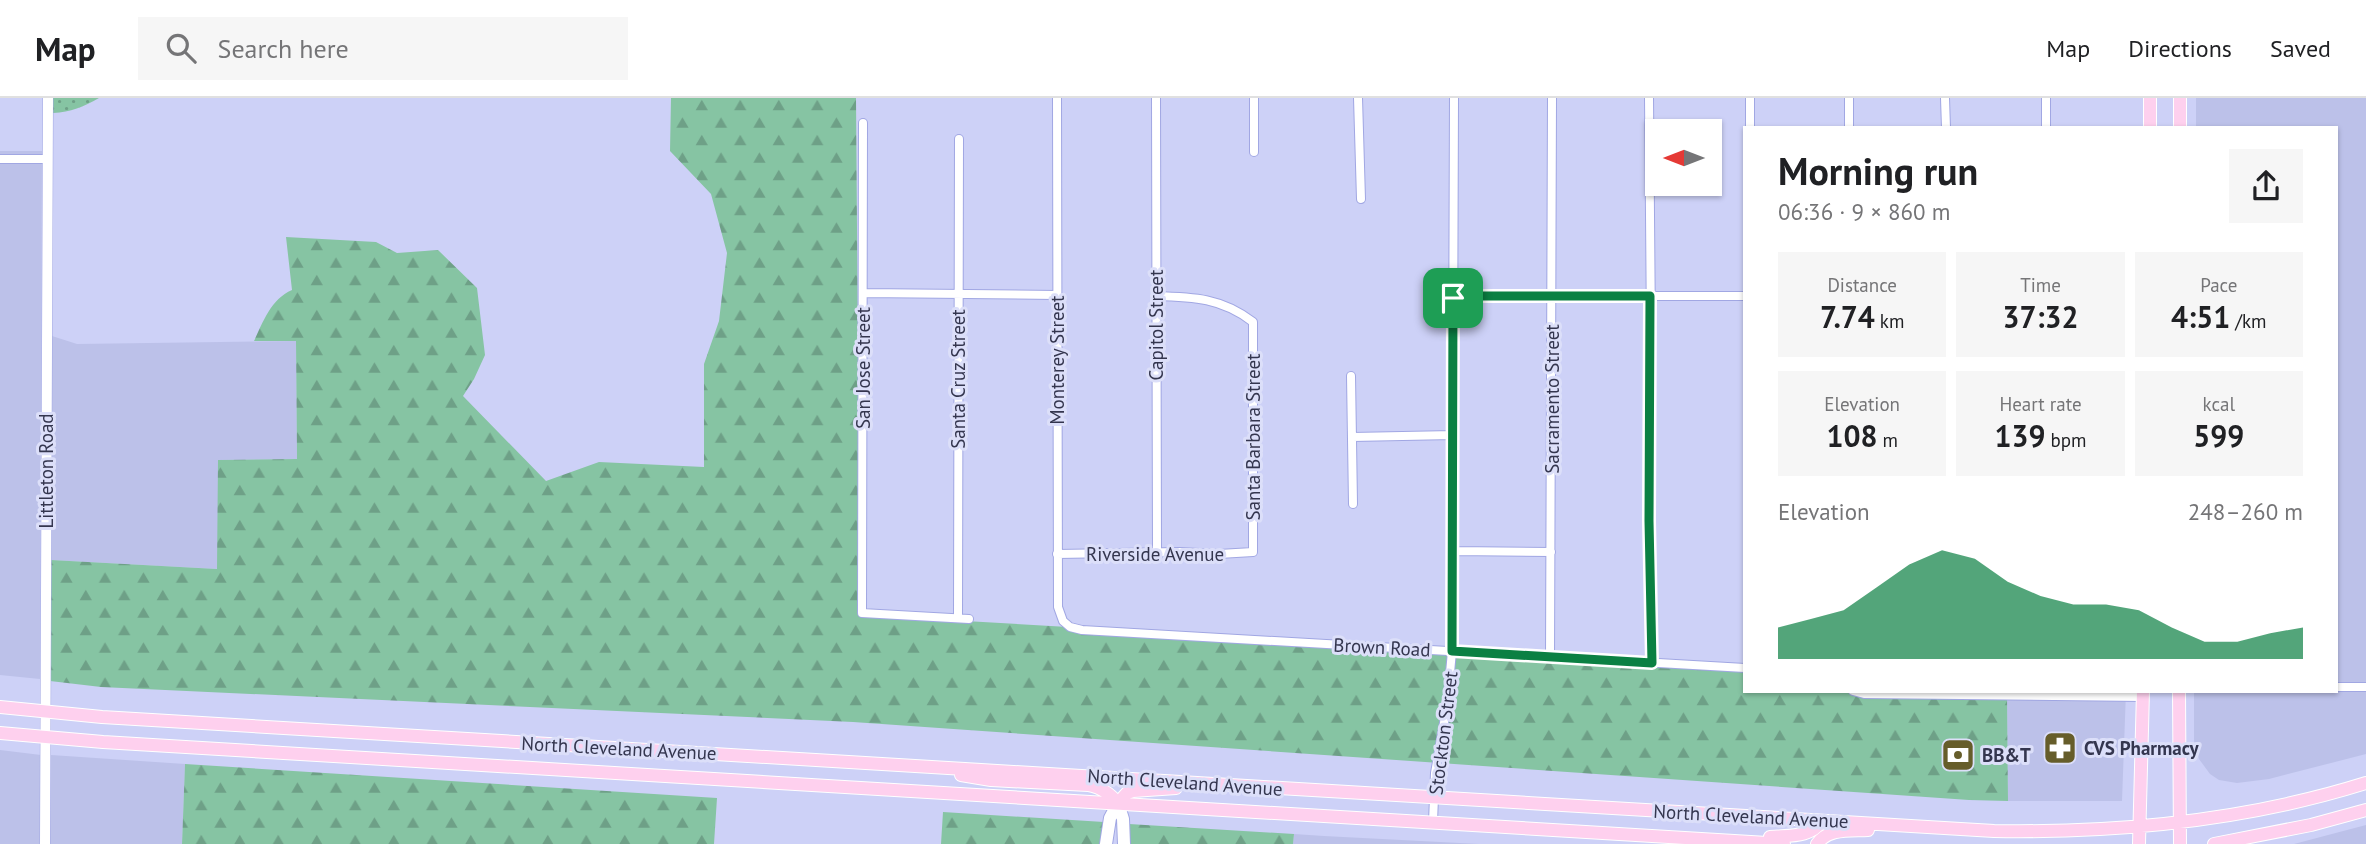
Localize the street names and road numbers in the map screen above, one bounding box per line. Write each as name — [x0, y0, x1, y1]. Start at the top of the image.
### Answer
street label: Capitol Street — [1144, 269, 1168, 380]
street label: Monterey Street — [1045, 295, 1069, 424]
street label: San Jose Street — [851, 306, 875, 429]
street label: Santa Cruz Street — [946, 309, 970, 449]
street label: Sacramento Street — [1540, 324, 1564, 474]
street label: Santa Barbara Street — [1241, 353, 1265, 521]
street label: Littleton Road — [34, 413, 58, 529]
street label: Riverside Avenue — [1086, 542, 1224, 566]
street label: Brown Road — [1333, 632, 1431, 662]
street label: Stockton Street — [1423, 669, 1463, 796]
street label: North Cleveland Avenue — [521, 731, 717, 765]
street label: North Cleveland Avenue — [1087, 763, 1283, 801]
street label: North Cleveland Avenue — [1653, 799, 1849, 833]

